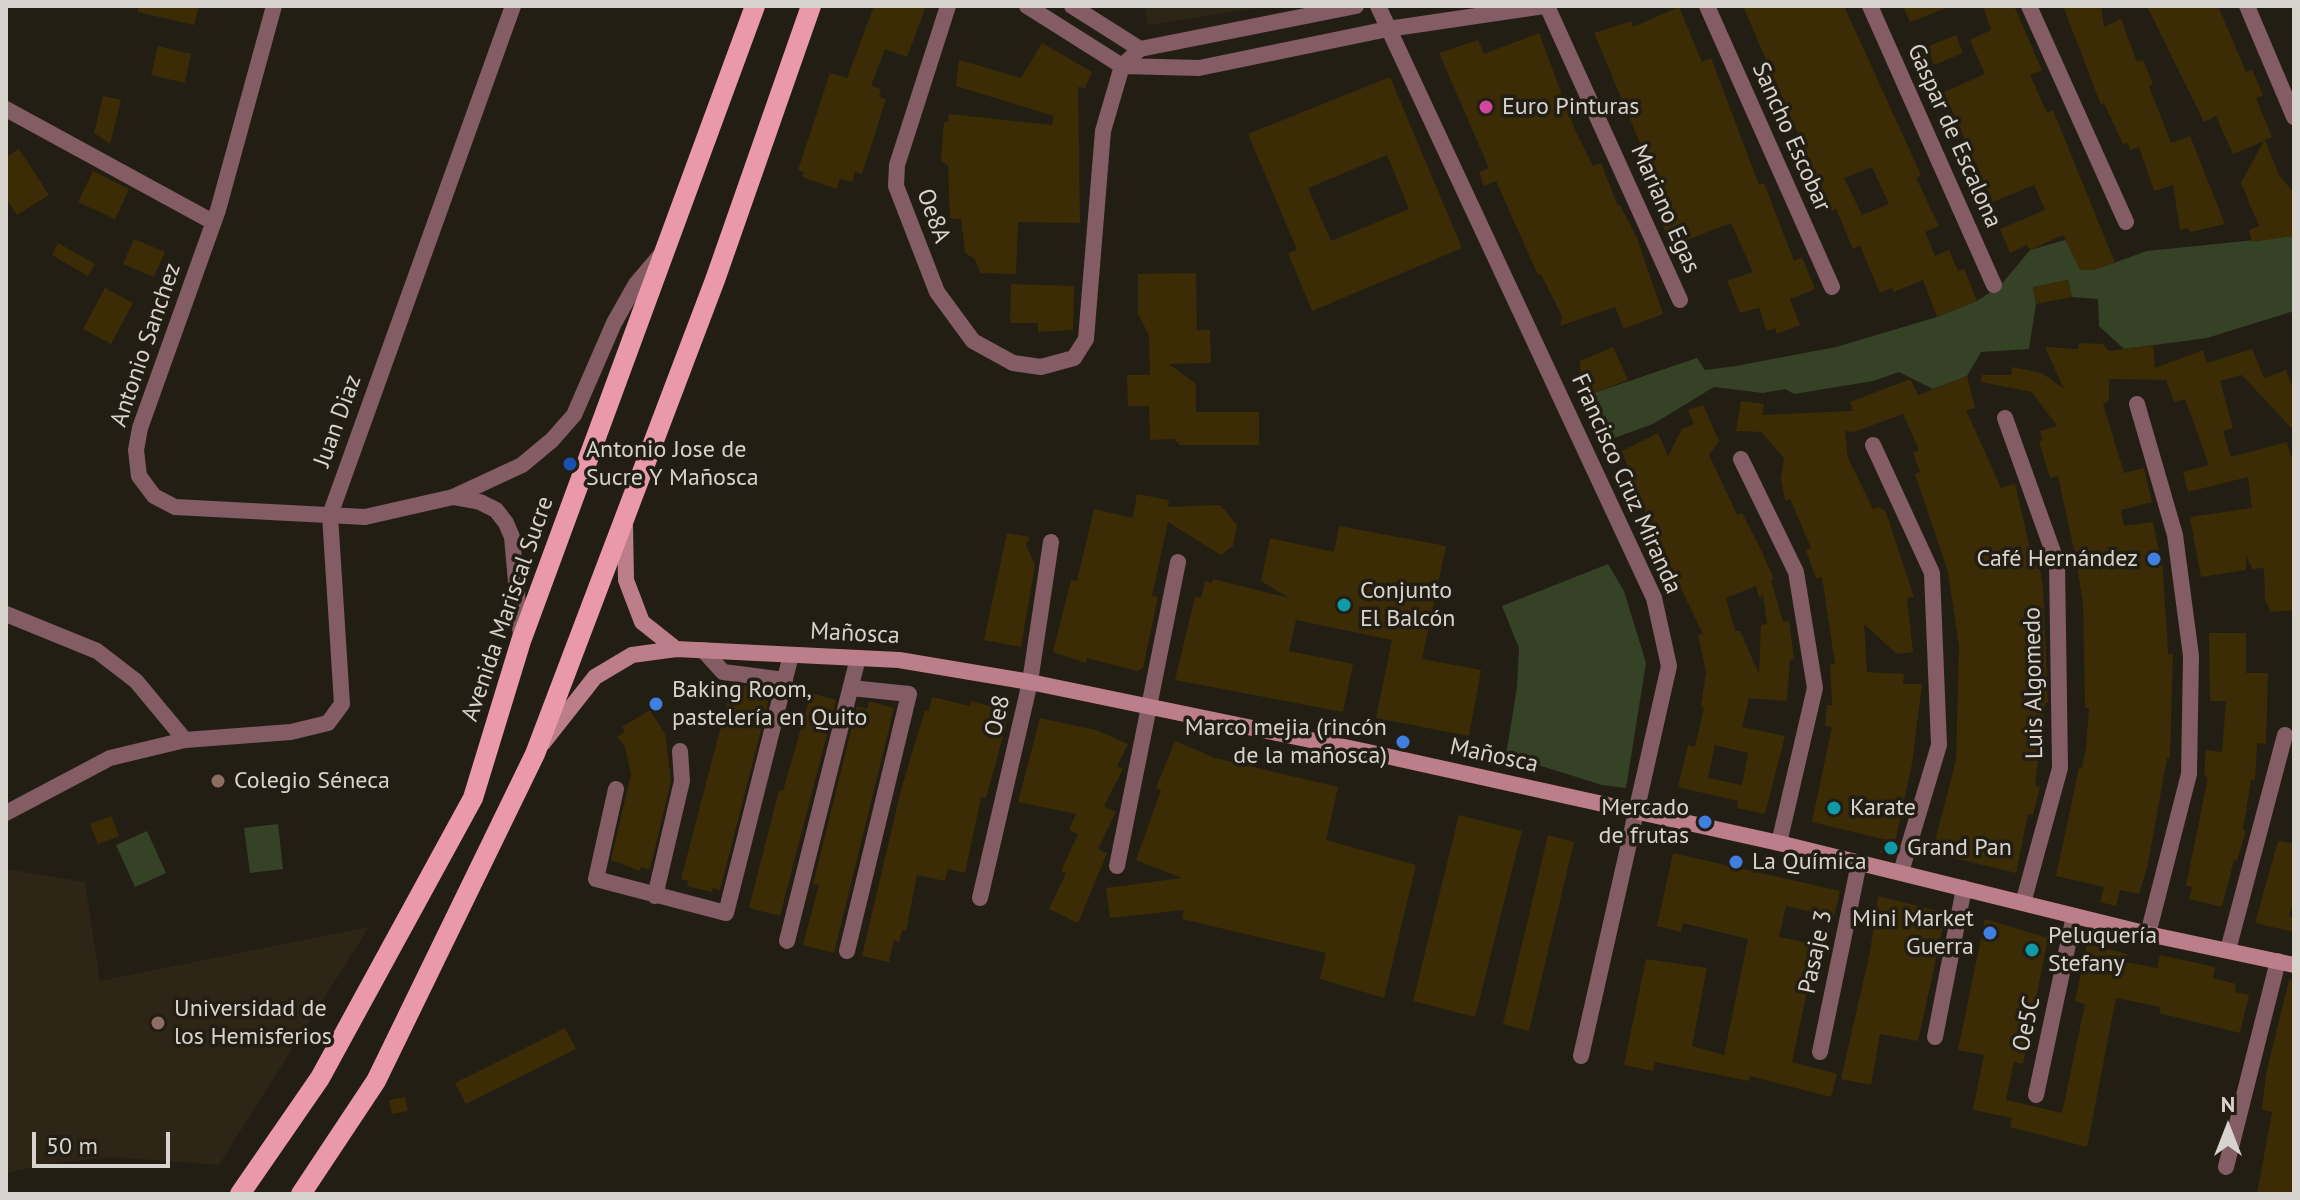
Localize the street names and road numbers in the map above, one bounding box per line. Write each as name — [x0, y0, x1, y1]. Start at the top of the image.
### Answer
street label: Gaspar de Escalona — [1901, 40, 2007, 232]
street label: Sancho Escobar — [1745, 58, 1837, 216]
street label: Mariano Egas — [1624, 140, 1706, 278]
street label: Oe8A — [910, 185, 956, 247]
street label: Antonio Sanchez — [105, 259, 187, 431]
street label: Francisco Cruz Miranda — [1565, 370, 1687, 598]
street label: Juan Diaz — [308, 371, 368, 471]
street label: Avenida Mariscal Sucre — [456, 493, 560, 725]
street label: Luis Algomedo — [2018, 607, 2050, 759]
street label: Mañosca — [809, 617, 901, 651]
street label: Oe8 — [979, 692, 1017, 740]
street label: Mañosca — [1447, 733, 1541, 779]
street label: Pasaje 3 — [1793, 908, 1839, 996]
street label: Oe5C — [2007, 994, 2047, 1054]

